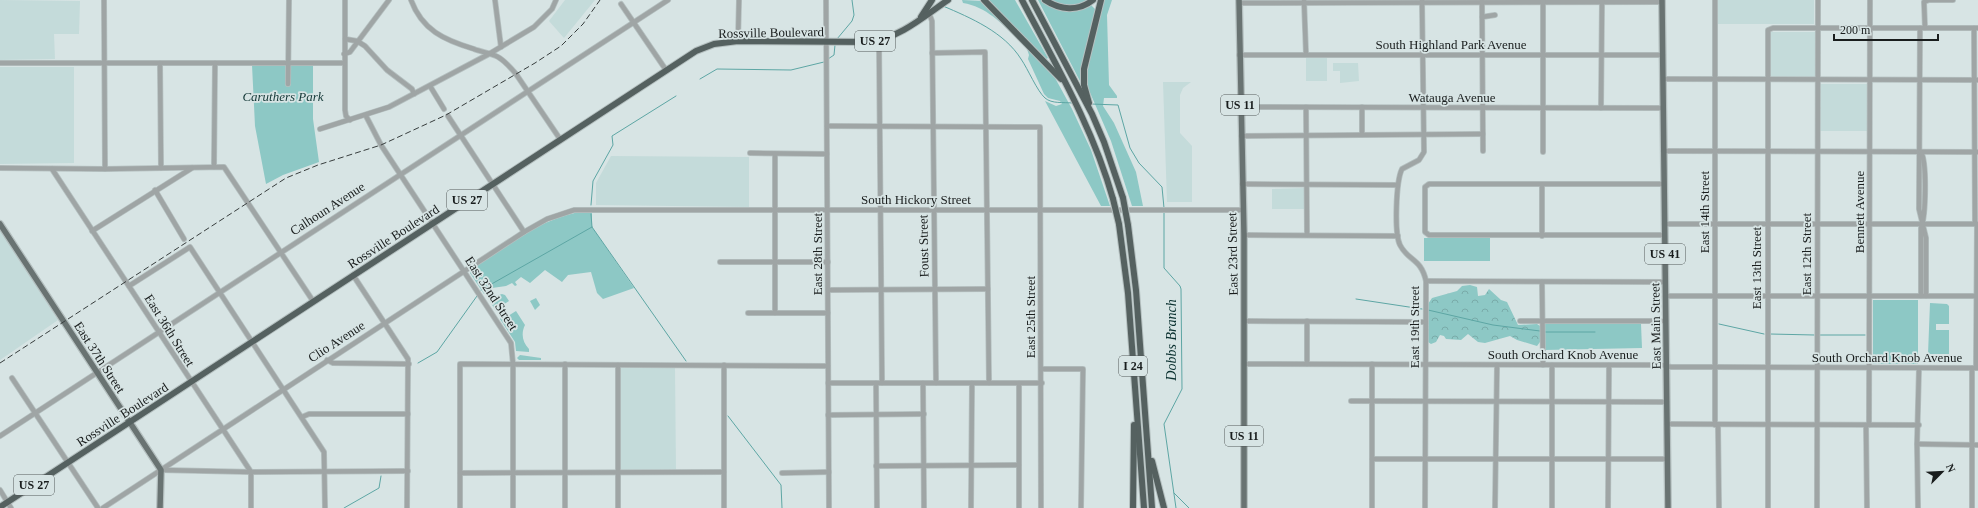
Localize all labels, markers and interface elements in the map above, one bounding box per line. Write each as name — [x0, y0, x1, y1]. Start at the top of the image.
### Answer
scale bar — [1834, 16, 1938, 42]
text: 200 m — [1840, 23, 1871, 37]
street label: Rossville Boulevard — [718, 24, 825, 41]
road number: US 27 — [855, 31, 895, 51]
street label: South Highland Park Avenue — [1375, 37, 1527, 52]
park label: Caruthers Park — [242, 89, 324, 104]
street label: Watauga Avenue — [1408, 90, 1496, 105]
road number: US 11 — [1221, 95, 1259, 115]
street label: East 14th Street — [1697, 170, 1712, 253]
street label: Bennett Avenue — [1852, 171, 1867, 253]
street label: Calhoun Avenue — [287, 179, 368, 238]
road number: US 27 — [447, 190, 487, 210]
street label: South Hickory Street — [861, 192, 971, 207]
street label: Rossville Boulevard — [345, 201, 442, 272]
street label: East 28th Street — [810, 212, 825, 295]
street label: East 23rd Street — [1224, 212, 1241, 296]
street label: East 12th Street — [1799, 212, 1814, 295]
street label: Foust Street — [915, 214, 932, 277]
street label: East 13th Street — [1749, 226, 1764, 309]
road number: US 41 — [1645, 244, 1685, 264]
street label: East 32nd Street — [462, 253, 521, 333]
street label: East 25th Street — [1023, 275, 1038, 358]
street label: East Main Street — [1647, 282, 1664, 369]
street label: East 19th Street — [1407, 285, 1422, 368]
street label: East 36th Street — [141, 291, 198, 369]
water label: Dobbs Branch — [1164, 299, 1179, 382]
street label: Clio Avenue — [305, 317, 368, 365]
street label: East 37th Street — [71, 319, 128, 396]
street label: South Orchard Knob Avenue — [1488, 347, 1638, 362]
street label: South Orchard Knob Avenue — [1812, 350, 1962, 365]
road number: I 24 — [1119, 356, 1147, 376]
street label: Rossville Boulevard — [74, 379, 171, 450]
road number: US 11 — [1225, 426, 1263, 446]
north arrow — [1922, 452, 1962, 492]
text: N — [1944, 462, 1958, 474]
road number: US 27 — [14, 475, 54, 495]

